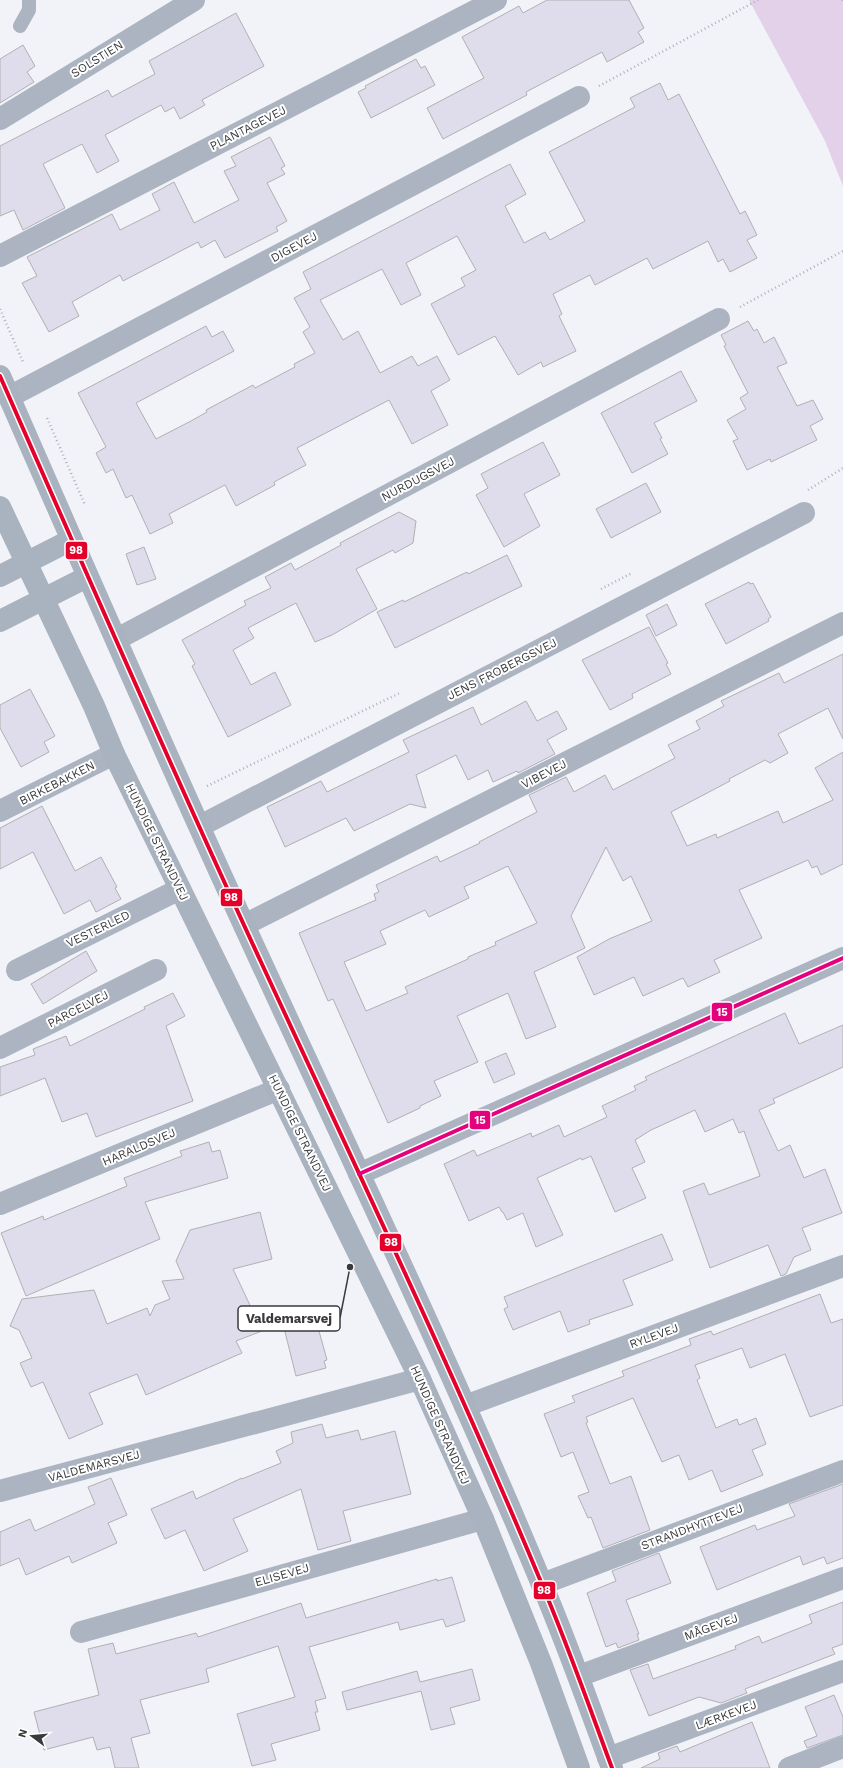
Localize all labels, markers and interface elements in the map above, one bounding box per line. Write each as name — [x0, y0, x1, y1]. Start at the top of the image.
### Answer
street label: SOLSTIEN — [69, 38, 125, 80]
street label: PLANTAGEVEJ — [208, 103, 288, 153]
street label: DIGEVEJ — [268, 229, 320, 265]
street label: NURDUGSVEJ — [379, 454, 457, 504]
line badge: 98 — [65, 541, 88, 560]
text: 98 — [69, 544, 83, 557]
street label: JENS FROBERGSVEJ — [445, 635, 559, 703]
street label: VIBEVEJ — [519, 757, 569, 791]
street label: BIRKEBAKKEN — [17, 758, 97, 808]
street label: HUNDIGE STRANDVEJ — [123, 781, 191, 903]
line badge: 98 — [220, 888, 243, 907]
text: 98 — [224, 891, 238, 904]
street label: VESTERLED — [64, 908, 132, 950]
street label: PARCELVEJ — [45, 988, 111, 1030]
line badge: 15 — [711, 1002, 733, 1022]
text: 15 — [716, 1006, 728, 1019]
street label: HUNDIGE STRANDVEJ — [266, 1072, 334, 1194]
line badge: 15 — [469, 1110, 491, 1130]
text: 15 — [474, 1114, 486, 1127]
street label: HARALDSVEJ — [100, 1125, 178, 1169]
line badge: 98 — [379, 1233, 402, 1252]
text: 98 — [384, 1236, 398, 1249]
callout: Valdemarsvej — [238, 1306, 340, 1331]
text: Valdemarsvej — [246, 1311, 332, 1326]
street label: RYLEVEJ — [628, 1321, 680, 1351]
street label: HUNDIGE STRANDVEJ — [407, 1363, 473, 1487]
street label: VALDEMARSVEJ — [47, 1447, 141, 1485]
street label: STRANDHYTTEVEJ — [639, 1501, 745, 1553]
street label: ELISEVEJ — [253, 1561, 311, 1589]
line badge: 98 — [533, 1581, 556, 1600]
text: 98 — [537, 1584, 551, 1597]
street label: MÅGEVEJ — [682, 1611, 740, 1643]
street label: LÆRKEVEJ — [693, 1697, 759, 1733]
north arrow — [12, 1716, 52, 1756]
text: N — [15, 1728, 30, 1739]

